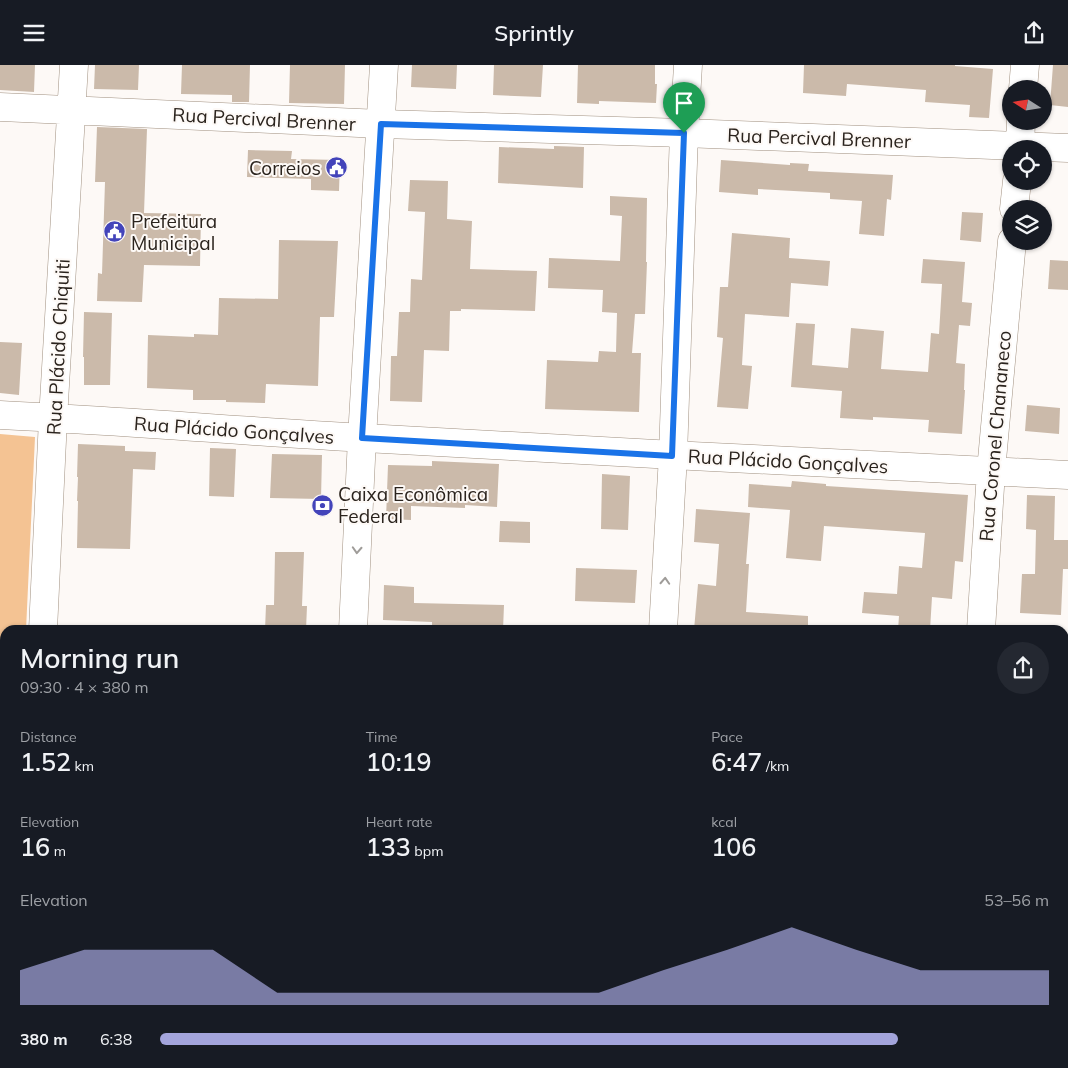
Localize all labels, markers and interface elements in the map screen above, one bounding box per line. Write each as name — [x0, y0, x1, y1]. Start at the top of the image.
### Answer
icon: menu — [20, 19, 48, 47]
text: Sprintly — [494, 19, 574, 47]
icon: share — [1020, 19, 1048, 47]
north arrow — [1002, 80, 1052, 130]
map controls — [1002, 80, 1052, 250]
pin — [663, 82, 705, 133]
icon: arrive — [670, 89, 698, 117]
street label: Rua Percival Brenner — [172, 102, 356, 136]
street label: Rua Percival Brenner — [727, 123, 911, 153]
button: locate — [1002, 140, 1052, 190]
place label: Correios — [249, 156, 321, 180]
public building icon: Correios — [325, 156, 349, 180]
button: layers — [1002, 200, 1052, 250]
place label: Prefeitura Municipal — [131, 209, 217, 255]
public building icon: Prefeitura Municipal — [103, 220, 127, 244]
street label: Rua Plácido Chiquiti — [41, 258, 75, 436]
street label: Rua Coronel Chananeco — [974, 329, 1016, 543]
street label: Rua Plácido Gonçalves — [133, 411, 335, 449]
street label: Rua Plácido Gonçalves — [687, 444, 889, 478]
place label: Caixa Econômica Federal — [338, 482, 488, 528]
bank icon: Caixa Econômica Federal — [310, 493, 334, 517]
one-way arrow — [351, 547, 362, 555]
one-way arrow — [660, 577, 671, 585]
text: Morning run — [20, 640, 179, 675]
button: share — [997, 642, 1049, 694]
text: 09:30 · 4 × 380 m — [20, 677, 149, 697]
text: Distance — [20, 728, 77, 746]
text: Time — [366, 728, 397, 746]
text: Pace — [711, 728, 743, 746]
text: 1.52 — [20, 746, 71, 777]
text: 10:19 — [366, 746, 432, 777]
text: 6:47 — [711, 746, 762, 777]
text: km — [71, 757, 94, 775]
text: /km — [762, 757, 789, 775]
text: Elevation — [20, 813, 79, 831]
text: Heart rate — [366, 813, 432, 831]
text: kcal — [711, 813, 737, 831]
text: 16 — [20, 831, 50, 862]
text: 133 — [366, 831, 411, 862]
text: 106 — [711, 831, 756, 862]
text: m — [50, 842, 66, 860]
text: bpm — [411, 842, 443, 860]
text: Elevation — [20, 890, 88, 910]
text: 53–56 m — [984, 890, 1049, 910]
text: 380 m — [20, 1029, 68, 1049]
text: 6:38 — [100, 1029, 132, 1049]

